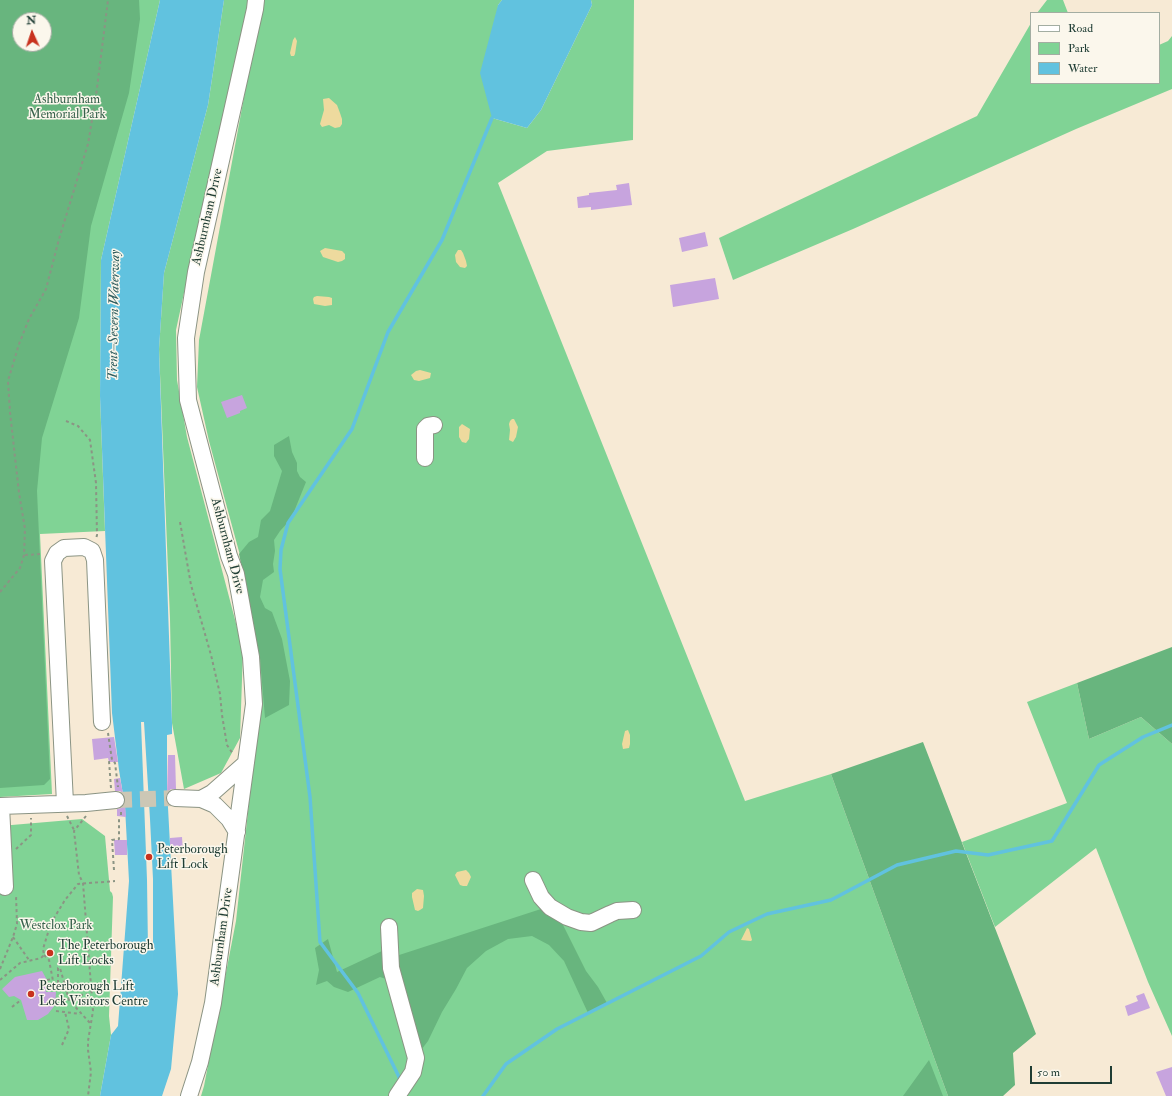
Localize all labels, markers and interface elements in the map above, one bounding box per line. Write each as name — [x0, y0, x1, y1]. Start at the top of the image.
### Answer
north arrow — [12, 12, 52, 52]
legend — [1030, 12, 1160, 84]
text: N — [26, 14, 37, 27]
text: Road — [1068, 21, 1093, 36]
text: Park — [1068, 41, 1090, 56]
text: Water — [1068, 61, 1097, 76]
park label: Ashburnham Memorial Park — [28, 92, 106, 123]
street label: Ashburnham Drive — [189, 167, 227, 267]
water label: Trent–Severn Waterway — [105, 250, 125, 380]
street label: Ashburnham Drive — [207, 496, 247, 596]
place label: Peterborough Lift Lock — [157, 842, 228, 873]
marker: Peterborough Lift Lock — [144, 852, 154, 862]
street label: Ashburnham Drive — [207, 887, 237, 987]
park label: Westclox Park — [20, 918, 92, 934]
place label: The Peterborough Lift Locks — [58, 938, 153, 969]
marker: The Peterborough Lift Locks — [45, 948, 55, 958]
place label: Peterborough Lift Lock Visitors Centre — [39, 979, 148, 1010]
marker: Peterborough Lift Lock Visitors Centre — [26, 989, 36, 999]
scale bar — [1032, 1058, 1114, 1084]
text: 50 m — [1037, 1065, 1060, 1080]

